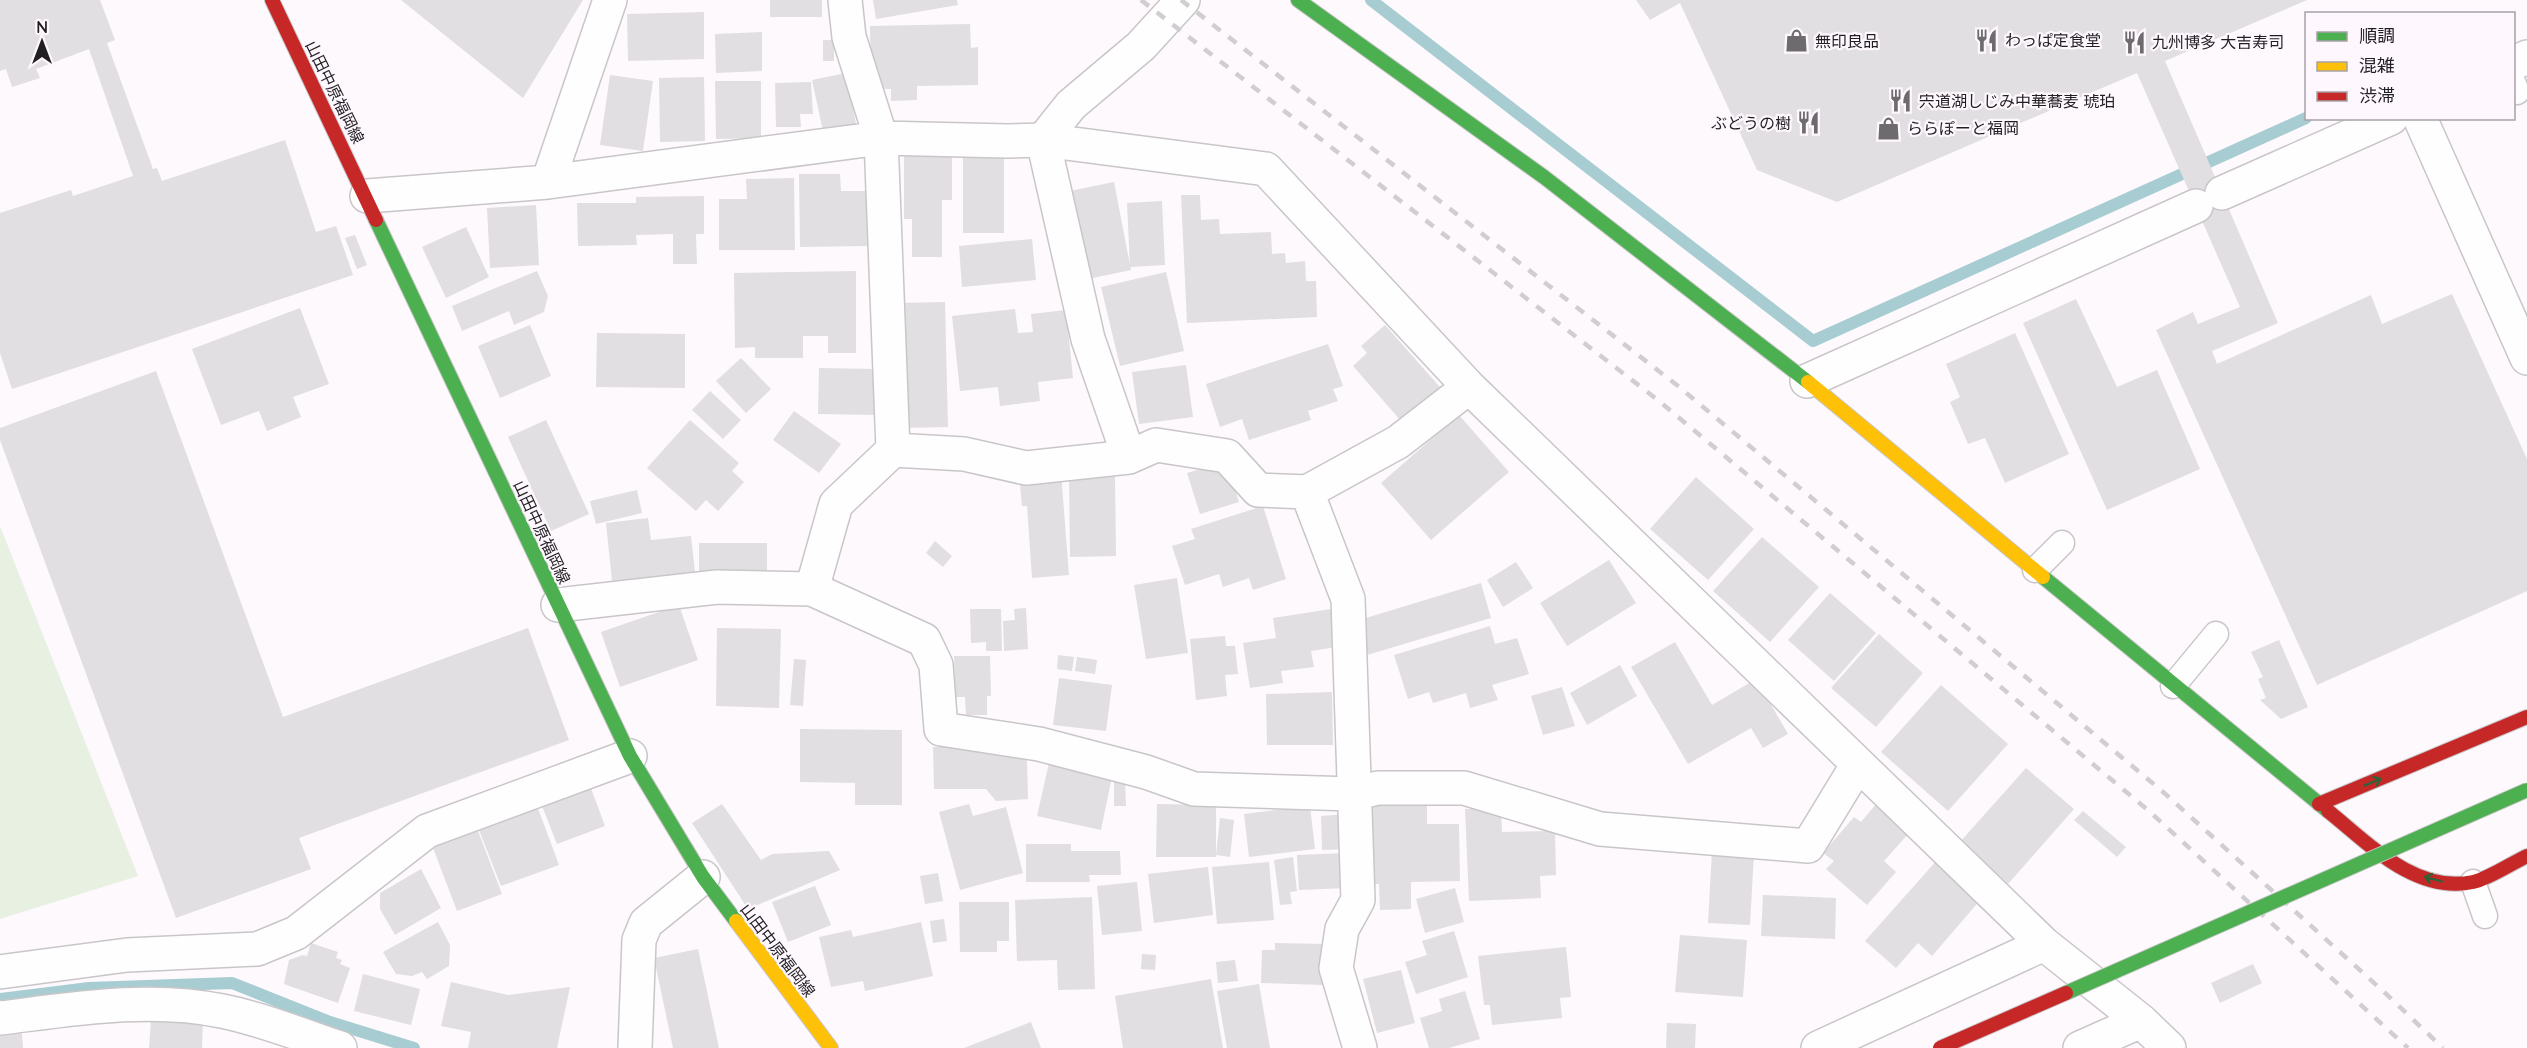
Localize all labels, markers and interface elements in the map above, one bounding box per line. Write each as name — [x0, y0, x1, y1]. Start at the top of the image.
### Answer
north arrow — [12, 12, 72, 72]
legend — [2305, 12, 2515, 120]
text: N — [36, 17, 48, 37]
text: 順調 — [2359, 24, 2395, 47]
restaurant icon: わっぱ定食堂 — [1974, 27, 2000, 53]
shop icon: 無印良品 — [1784, 28, 1810, 54]
restaurant icon: 九州博多 大吉寿司 — [2121, 29, 2147, 55]
place label: わっぱ定食堂 — [2005, 30, 2101, 50]
place label: 無印良品 — [1815, 31, 1879, 51]
place label: 九州博多 大吉寿司 — [2152, 32, 2284, 52]
street label: 山田中原福岡線 — [301, 37, 369, 147]
text: 混雑 — [2359, 54, 2395, 77]
text: 渋滞 — [2359, 84, 2395, 107]
restaurant icon: 宍道湖しじみ中華蕎麦 琥珀 — [1888, 88, 1914, 114]
place label: 宍道湖しじみ中華蕎麦 琥珀 — [1919, 91, 2115, 111]
restaurant icon: ぶどうの樹 — [1796, 110, 1822, 136]
place label: ぶどうの樹 — [1711, 113, 1791, 133]
shop icon: ららぽーと福岡 — [1876, 115, 1902, 141]
place label: ららぽーと福岡 — [1907, 118, 2019, 138]
street label: 山田中原福岡線 — [509, 477, 575, 587]
one-way arrow — [2363, 776, 2382, 787]
one-way arrow — [2424, 873, 2443, 884]
street label: 山田中原福岡線 — [736, 899, 820, 1001]

